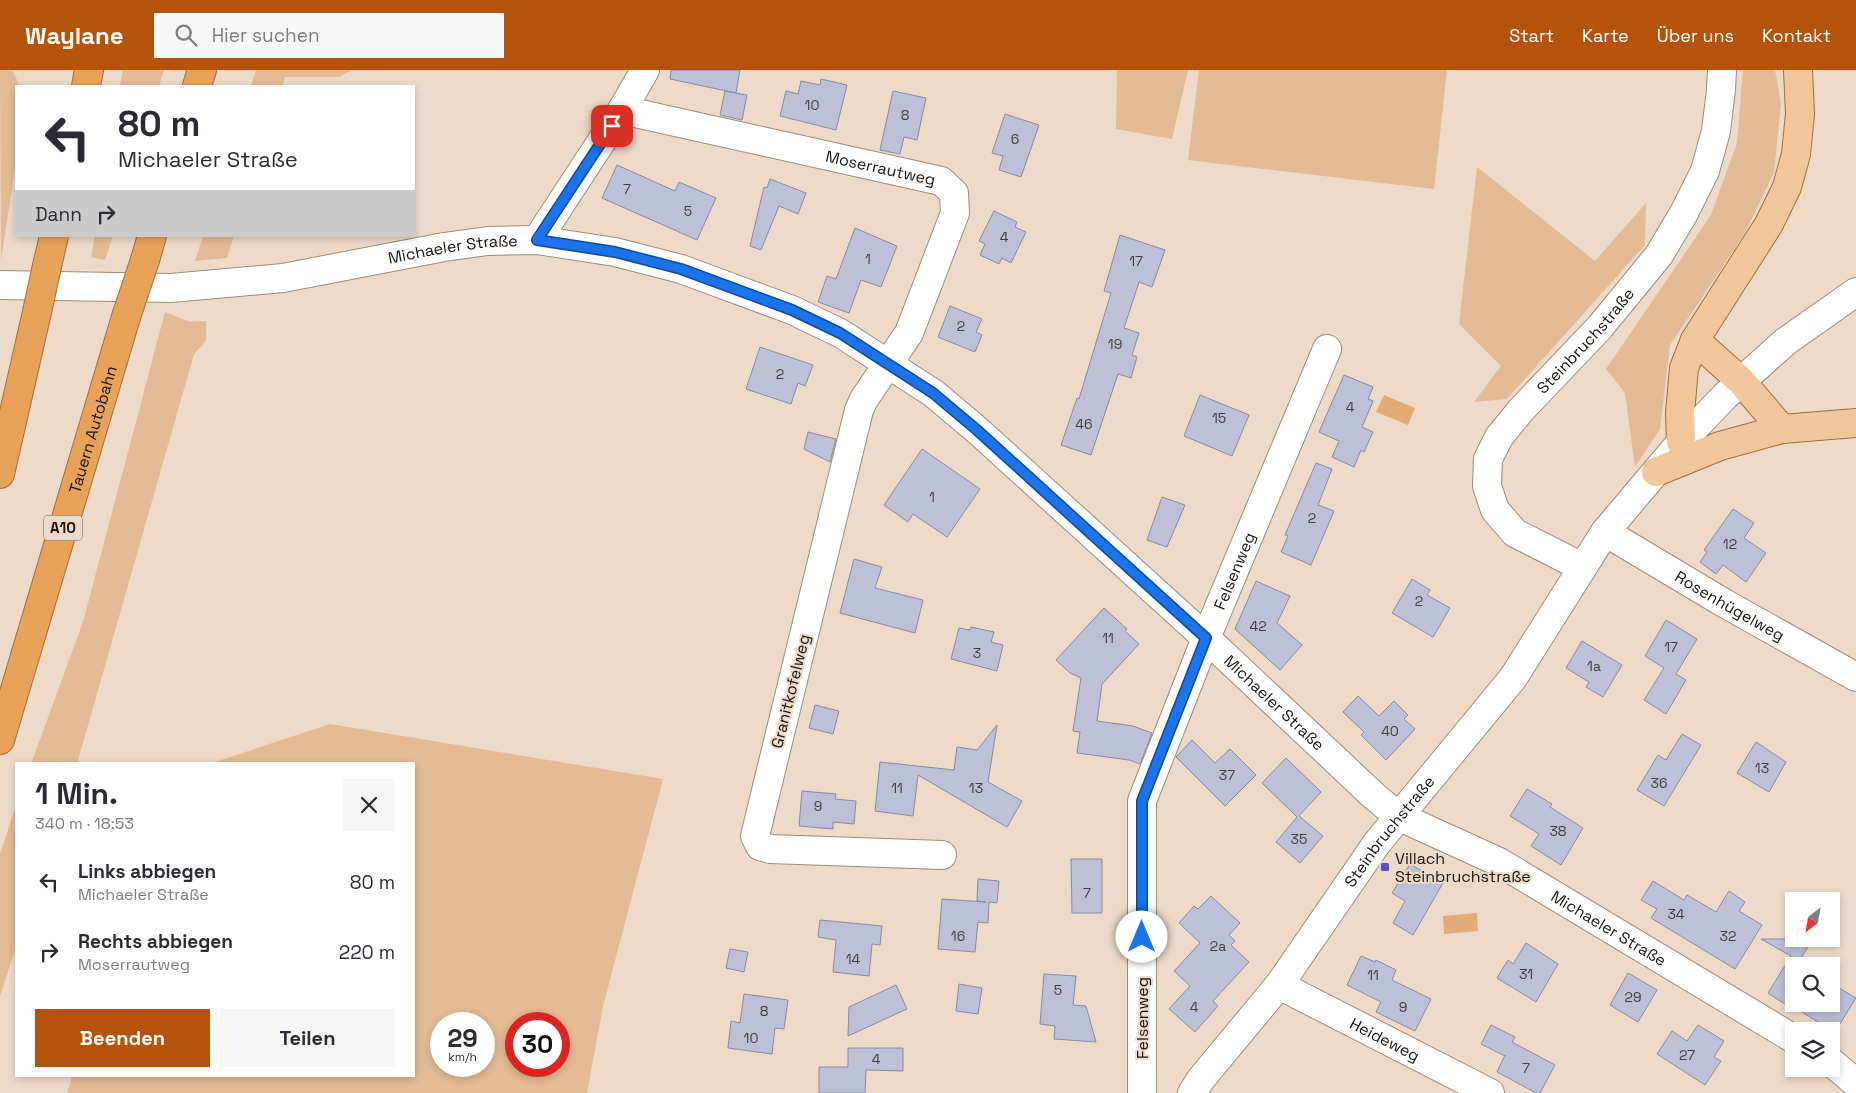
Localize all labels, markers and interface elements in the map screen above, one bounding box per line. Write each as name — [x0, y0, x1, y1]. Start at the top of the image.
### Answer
search box — [154, 13, 504, 58]
text: Waylane — [25, 20, 124, 51]
icon: search — [172, 21, 200, 49]
text: Hier suchen — [212, 23, 320, 48]
text: Start — [1509, 24, 1554, 47]
text: Karte — [1582, 24, 1629, 47]
text: Über uns — [1657, 24, 1734, 47]
text: Kontakt — [1762, 24, 1831, 47]
house number: 10 — [805, 96, 819, 114]
text: 80 m — [118, 102, 200, 146]
icon: left — [35, 105, 100, 170]
pin — [591, 105, 633, 147]
house number: 8 — [901, 106, 910, 124]
icon: arrive — [598, 112, 626, 140]
house number: 6 — [1011, 130, 1019, 148]
text: Michaeler Straße — [118, 145, 298, 173]
street label: Moserrautweg — [824, 146, 938, 190]
house number: 7 — [623, 180, 631, 198]
icon: right — [92, 200, 120, 228]
text: Dann — [35, 202, 82, 227]
house number: 5 — [684, 202, 692, 220]
house number: 4 — [1000, 228, 1009, 246]
street label: Michaeler Straße — [386, 230, 518, 269]
house number: 1 — [865, 250, 871, 268]
house number: 17 — [1129, 252, 1143, 270]
street label: Steinbruchstraße — [1532, 284, 1639, 398]
house number: 2 — [957, 317, 965, 335]
house number: 19 — [1108, 335, 1122, 353]
street label: Tauern Autobahn — [64, 363, 122, 496]
house number: 2 — [776, 365, 784, 383]
house number: 4 — [1346, 398, 1355, 416]
house number: 15 — [1212, 409, 1226, 427]
house number: 46 — [1075, 415, 1093, 433]
house number: 1 — [929, 488, 935, 506]
house number: 2 — [1308, 509, 1316, 527]
road number: A10 — [44, 516, 82, 540]
street label: Felsenweg — [1209, 529, 1260, 613]
house number: 12 — [1723, 535, 1737, 553]
street label: Rosenhügelweg — [1671, 566, 1788, 646]
house number: 2 — [1415, 592, 1423, 610]
house number: 42 — [1249, 617, 1267, 635]
house number: 11 — [1102, 629, 1114, 647]
street label: Granitkofelweg — [766, 632, 815, 750]
house number: 17 — [1664, 638, 1678, 656]
house number: 3 — [973, 644, 981, 662]
street label: Michaeler Straße — [1219, 650, 1329, 755]
house number: 1a — [1587, 657, 1601, 675]
house number: 40 — [1381, 722, 1399, 740]
house number: 13 — [1755, 759, 1769, 777]
house number: 37 — [1219, 766, 1235, 784]
street label: Steinbruchstraße — [1340, 771, 1439, 891]
text: 1 Min. — [35, 774, 118, 813]
house number: 36 — [1650, 774, 1668, 792]
button: close — [343, 779, 395, 831]
house number: 11 — [891, 779, 903, 797]
house number: 13 — [969, 779, 983, 797]
house number: 9 — [814, 797, 822, 815]
text: 340 m · 18:53 — [35, 813, 134, 834]
house number: 38 — [1549, 822, 1567, 840]
house number: 35 — [1291, 830, 1307, 848]
place label: Villach Steinbruchstraße — [1395, 848, 1531, 887]
text: Links abbiegen — [78, 859, 216, 884]
marker: Villach Steinbruchstraße — [1379, 861, 1391, 873]
icon: left — [35, 868, 63, 896]
text: 80 m — [350, 870, 395, 895]
text: Michaeler Straße — [78, 884, 209, 905]
house number: 7 — [1083, 884, 1091, 902]
street label: Michaeler Straße — [1547, 886, 1670, 971]
north arrow — [1785, 892, 1840, 948]
map controls — [1785, 892, 1840, 1077]
house number: 34 — [1667, 905, 1685, 923]
position arrow — [1115, 910, 1167, 962]
house number: 16 — [951, 927, 965, 945]
house number: 32 — [1720, 927, 1736, 945]
text: Rechts abbiegen — [78, 929, 233, 954]
house number: 2a — [1210, 937, 1226, 955]
icon: right — [35, 938, 63, 966]
text: 220 m — [339, 940, 395, 965]
house number: 14 — [846, 950, 861, 968]
text: Moserrautweg — [78, 954, 190, 975]
button: search — [1785, 957, 1840, 1012]
house number: 31 — [1519, 965, 1533, 983]
house number: 11 — [1367, 966, 1379, 984]
street label: Felsenweg — [1132, 977, 1153, 1059]
house number: 5 — [1054, 981, 1062, 999]
house number: 29 — [1625, 988, 1641, 1006]
house number: 4 — [1190, 998, 1199, 1016]
house number: 9 — [1399, 998, 1407, 1016]
house number: 8 — [760, 1002, 769, 1020]
button: Beenden — [35, 1009, 210, 1067]
button: Teilen — [220, 1009, 395, 1067]
speed limit sign: 30 — [505, 1012, 570, 1077]
street label: Heideweg — [1346, 1013, 1423, 1066]
text: 29 — [447, 1022, 478, 1054]
button: layers — [1785, 1022, 1840, 1077]
house number: 10 — [744, 1029, 758, 1047]
house number: 27 — [1679, 1046, 1695, 1064]
text: km/h — [448, 1049, 477, 1065]
house number: 4 — [872, 1050, 881, 1068]
house number: 7 — [1522, 1059, 1530, 1077]

